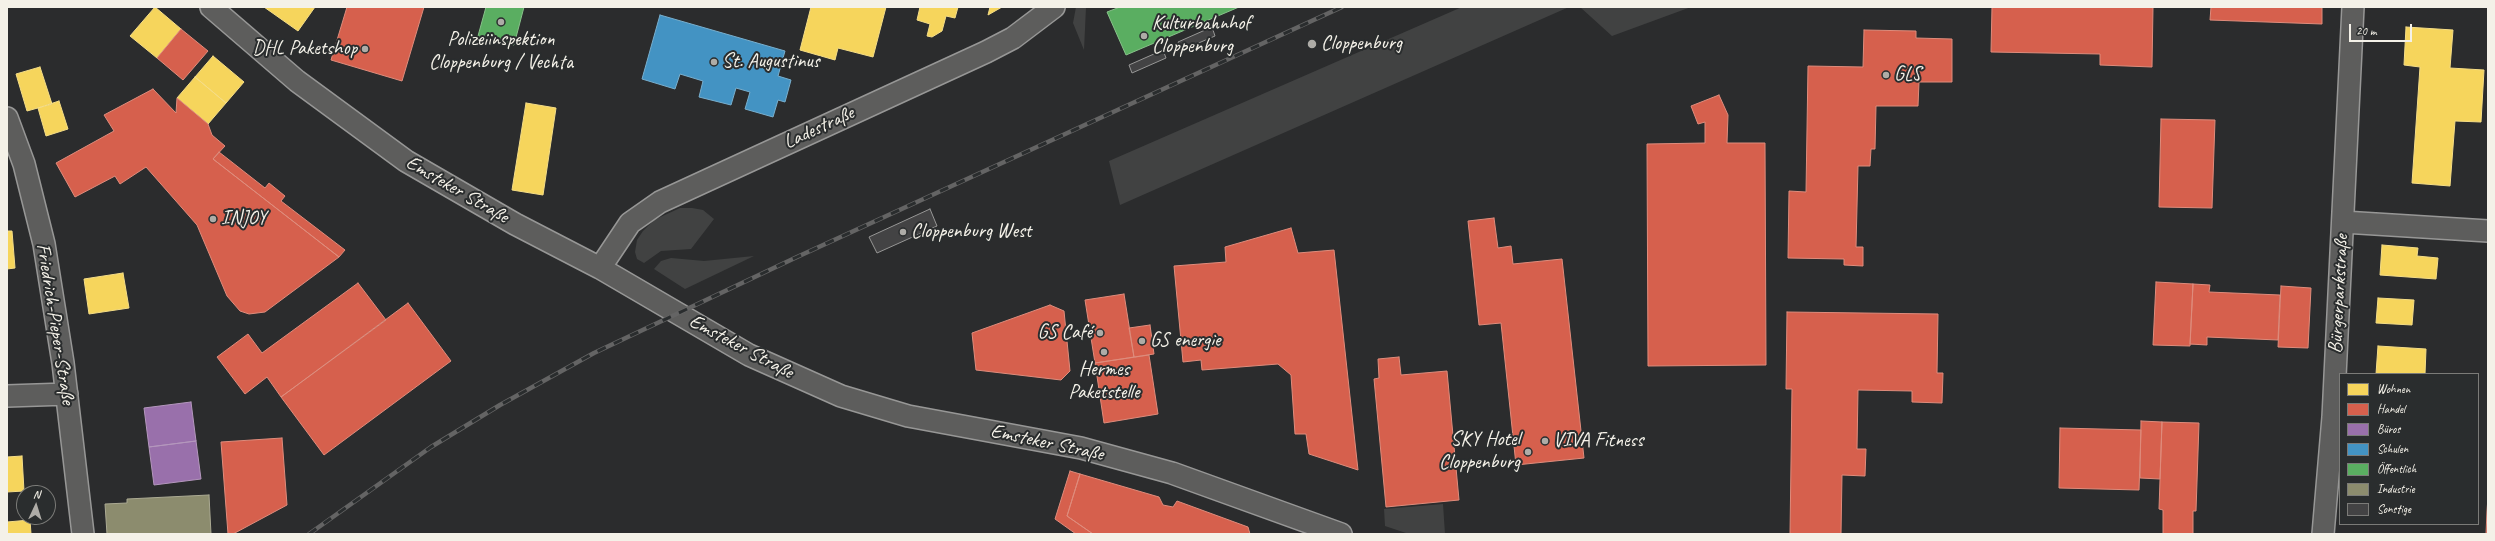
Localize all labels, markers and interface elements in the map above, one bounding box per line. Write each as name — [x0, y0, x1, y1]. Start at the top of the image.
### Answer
place label: Kulturbahnhof Cloppenburg — [1152, 12, 1250, 59]
scale bar — [2351, 16, 2414, 42]
marker: Polizeiinspektion Cloppenburg / Vechta — [496, 17, 506, 27]
text: 20 m — [2356, 23, 2376, 39]
place label: Polizeiinspektion Cloppenburg / Vechta — [429, 28, 573, 75]
marker: Kulturbahnhof Cloppenburg — [1139, 31, 1149, 41]
place label: Cloppenburg — [1321, 32, 1402, 56]
place label: DHL Paketshop — [252, 37, 357, 61]
marker: Cloppenburg — [1306, 38, 1318, 50]
marker: DHL Paketshop — [360, 44, 370, 54]
place label: St. Augustinus — [722, 50, 819, 74]
marker: St. Augustinus — [709, 57, 719, 67]
place label: GLS — [1894, 63, 1921, 87]
marker: GLS — [1881, 70, 1891, 80]
street label: Ladestraße — [780, 101, 858, 155]
street label: Emsteker Straße — [401, 151, 513, 229]
place label: INJOY — [221, 207, 267, 231]
marker: INJOY — [208, 214, 218, 224]
place label: Cloppenburg West — [911, 220, 1031, 244]
marker: Cloppenburg West — [898, 227, 908, 237]
street label: Bürgerparkstraße — [2324, 234, 2354, 354]
street label: Friedrich-Pieper-Straße — [30, 242, 80, 406]
street label: Emsteker Straße — [685, 309, 797, 385]
place label: GS Café — [1038, 321, 1092, 345]
marker: GS Café — [1095, 328, 1105, 338]
place label: GS energie — [1150, 329, 1220, 353]
marker: GS energie — [1137, 336, 1147, 346]
marker: Hermes Paketstelle — [1099, 347, 1109, 357]
place label: Hermes Paketstelle — [1069, 358, 1139, 405]
legend — [2339, 373, 2479, 525]
text: Wohnen — [2377, 381, 2410, 397]
text: Handel — [2377, 401, 2405, 417]
street label: Emsteker Straße — [988, 419, 1106, 467]
text: Büros — [2377, 421, 2400, 437]
place label: SKY Hotel Cloppenburg — [1439, 428, 1520, 475]
place label: VIVA Fitness — [1553, 429, 1643, 453]
marker: VIVA Fitness — [1540, 436, 1550, 446]
text: Schulen — [2377, 441, 2408, 457]
marker: SKY Hotel Cloppenburg — [1523, 447, 1533, 457]
text: Öffentlich — [2377, 461, 2416, 477]
text: Industrie — [2377, 481, 2415, 497]
north arrow — [16, 485, 56, 525]
text: N — [33, 487, 41, 501]
text: Sonstige — [2377, 501, 2411, 517]

